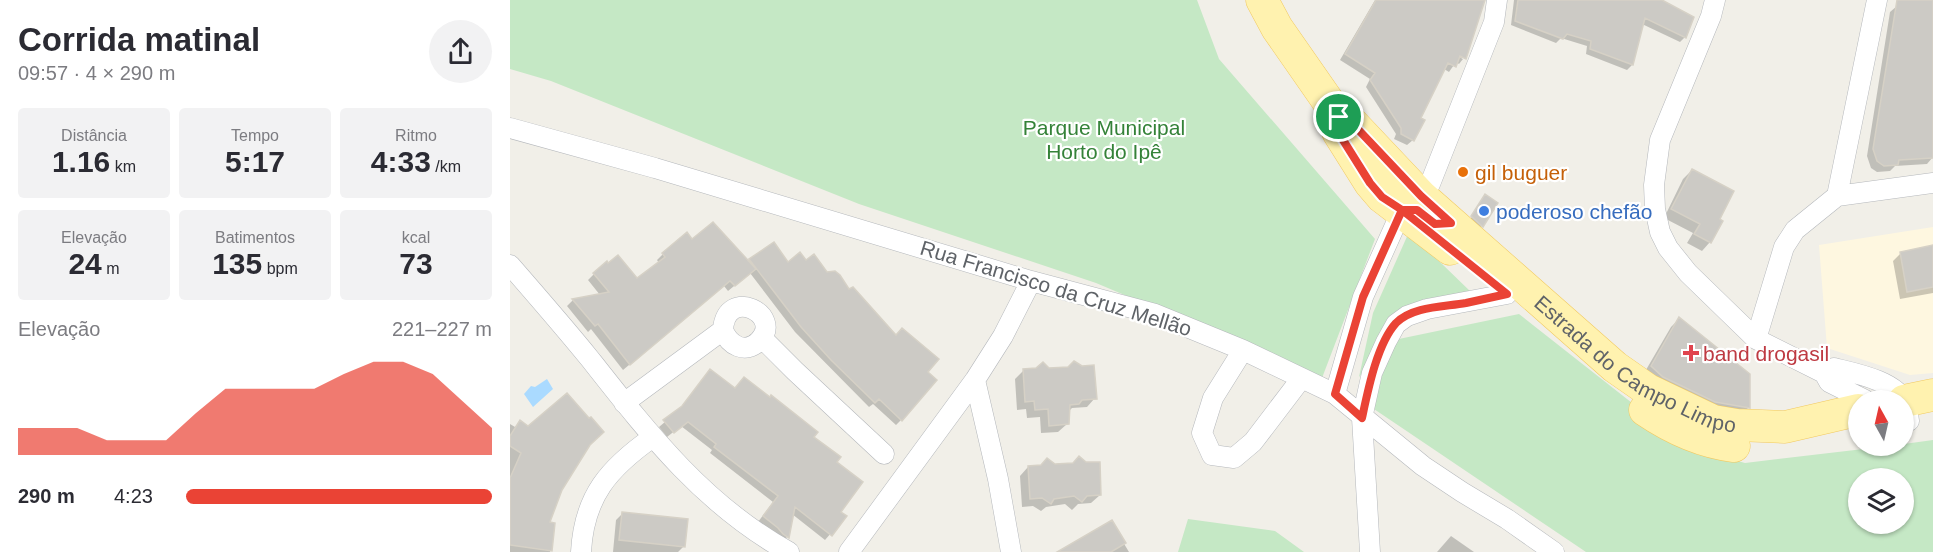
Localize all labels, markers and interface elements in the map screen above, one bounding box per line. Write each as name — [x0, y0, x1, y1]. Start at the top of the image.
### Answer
button: share — [429, 20, 492, 83]
text: Corrida matinal — [18, 21, 260, 58]
text: 09:57 · 4 × 290 m — [18, 62, 175, 84]
pin — [1313, 91, 1364, 142]
icon: arrive — [1322, 100, 1355, 133]
park label: Parque Municipal Horto do Ipê — [1023, 116, 1185, 163]
text: Distância — [61, 127, 127, 144]
text: Tempo — [231, 127, 279, 144]
text: Ritmo — [395, 127, 437, 144]
text: 1.16 — [52, 145, 110, 178]
text: 5:17 — [225, 145, 285, 178]
text: 4:33 — [371, 145, 431, 178]
text: km — [110, 158, 136, 175]
text: /km — [431, 158, 461, 175]
place label: gil buguer — [1475, 161, 1567, 184]
marker: gil buguer — [1456, 165, 1470, 179]
place label: poderoso chefão — [1496, 200, 1652, 223]
marker: poderoso chefão — [1477, 204, 1491, 218]
text: Elevação — [61, 229, 127, 246]
text: Batimentos — [215, 229, 295, 246]
text: kcal — [402, 229, 430, 246]
street label: Rua Francisco da Cruz Mellão — [918, 236, 1194, 340]
text: 24 — [68, 247, 102, 280]
text: 135 — [212, 247, 262, 280]
text: 73 — [399, 247, 433, 280]
text: m — [102, 260, 120, 277]
text: bpm — [262, 260, 298, 277]
street label: Estrada do Campo Limpo — [1530, 290, 1738, 436]
text: Elevação — [18, 318, 100, 340]
text: 221–227 m — [392, 318, 492, 340]
place label: band drogasil — [1703, 342, 1829, 365]
marker: band drogasil — [1684, 346, 1698, 360]
north arrow — [1848, 390, 1914, 456]
map controls — [1848, 390, 1914, 534]
button: layers — [1848, 468, 1914, 534]
text: 290 m — [18, 485, 75, 507]
text: 4:23 — [114, 485, 153, 507]

